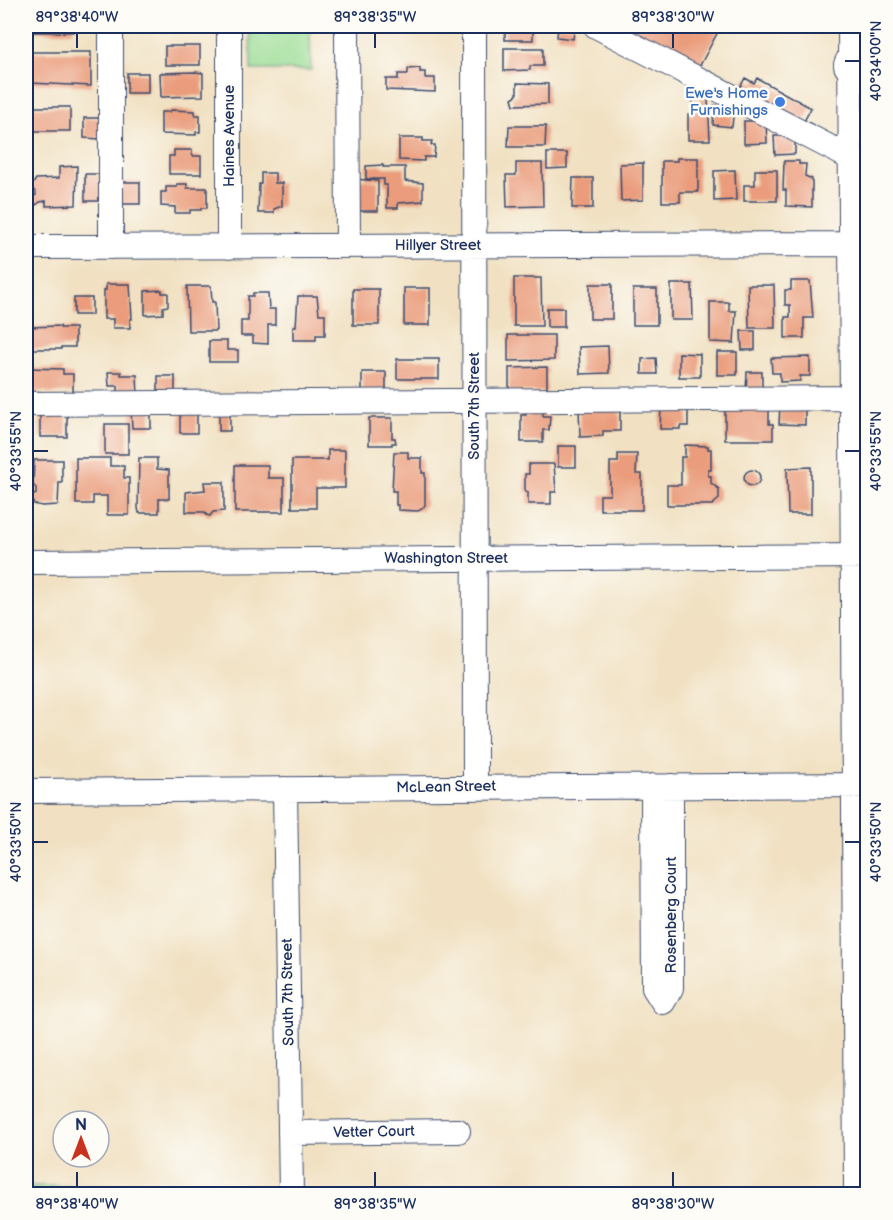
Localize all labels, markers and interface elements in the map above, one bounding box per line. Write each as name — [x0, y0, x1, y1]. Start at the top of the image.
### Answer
text: 89°38'40"W — [36, 8, 119, 27]
text: 89°38'35"W — [334, 8, 417, 27]
text: 89°38'30"W — [632, 8, 715, 27]
text: 40°34'00"N — [867, 20, 886, 102]
place label: Ewe's Home Furnishings — [685, 84, 769, 120]
street label: Haines Avenue — [220, 85, 239, 187]
marker: Ewe's Home Furnishings — [773, 95, 787, 109]
street label: Hillyer Street — [395, 236, 482, 255]
street label: South 7th Street — [465, 352, 484, 460]
text: 40°33'55"N — [7, 411, 26, 491]
text: 40°33'55"N — [867, 411, 886, 491]
street label: Washington Street — [384, 549, 508, 568]
street label: McLean Street — [396, 777, 496, 797]
text: 40°33'50"N — [7, 802, 26, 883]
text: 40°33'50"N — [867, 802, 886, 883]
street label: Rosenberg Court — [662, 856, 681, 973]
street label: South 7th Street — [278, 938, 298, 1046]
north arrow — [51, 1109, 111, 1169]
text: N — [75, 1116, 87, 1135]
street label: Vetter Court — [333, 1122, 415, 1142]
text: 89°38'40"W — [36, 1195, 119, 1214]
text: 89°38'35"W — [334, 1195, 417, 1214]
text: 89°38'30"W — [632, 1195, 715, 1214]

